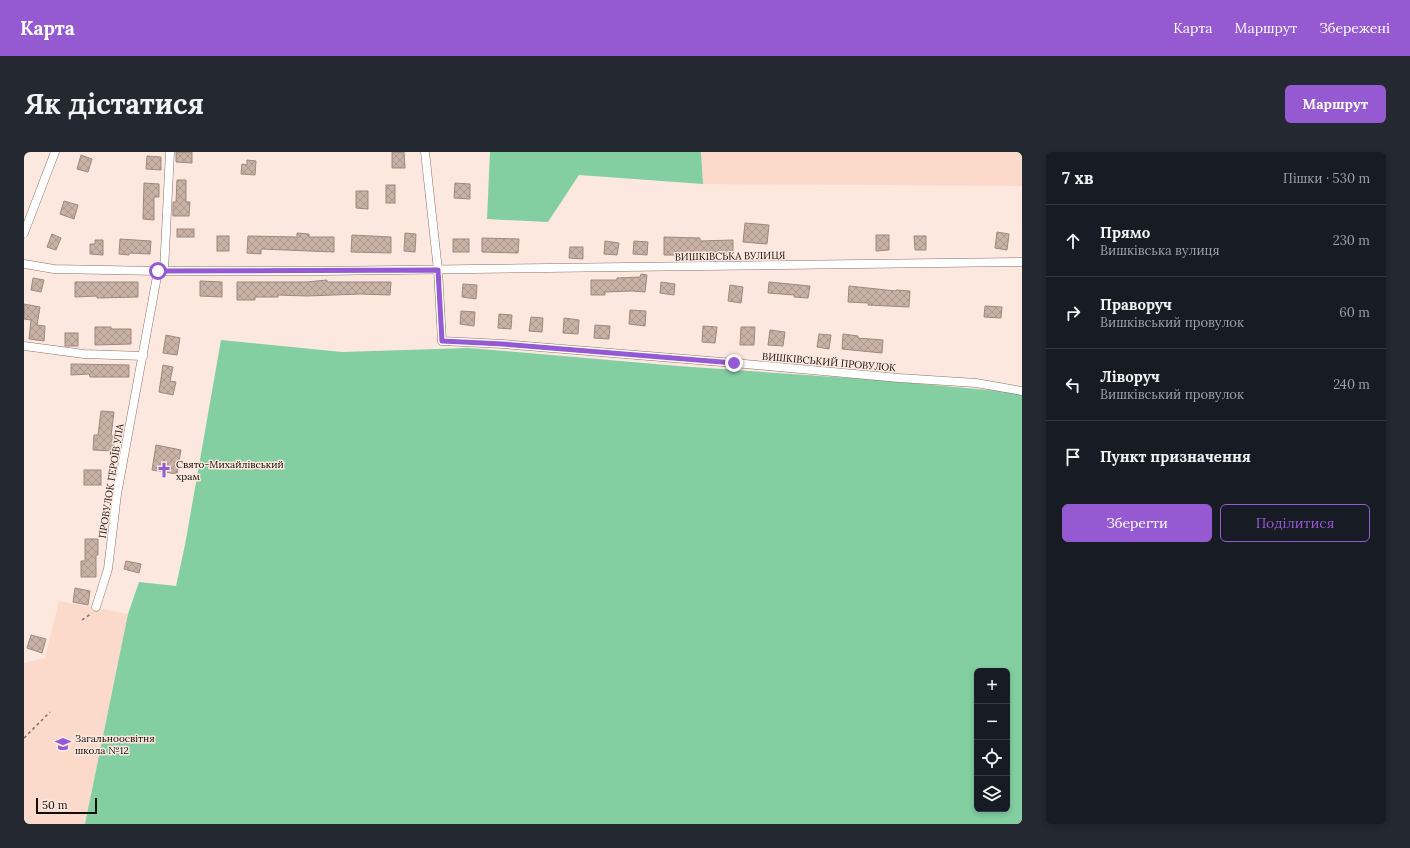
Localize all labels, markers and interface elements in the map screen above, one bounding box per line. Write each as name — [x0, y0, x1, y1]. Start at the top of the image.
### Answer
text: Карта — [20, 16, 75, 40]
text: Карта — [1173, 19, 1213, 37]
text: Маршрут — [1235, 19, 1297, 37]
text: Збережені — [1319, 19, 1390, 37]
button: Маршрут — [1285, 85, 1386, 123]
text: Як дістатися — [24, 86, 204, 122]
text: 7 хв — [1062, 167, 1094, 189]
text: Пішки · 530 m — [1283, 170, 1370, 187]
text: Прямо — [1100, 223, 1150, 242]
icon: ahead — [1062, 230, 1084, 252]
text: 230 m — [1333, 232, 1370, 249]
text: Вишківська вулиця — [1100, 242, 1220, 259]
street label: ВИШКІВСЬКА ВУЛИЦЯ — [674, 249, 786, 263]
route start — [149, 262, 167, 280]
text: Праворуч — [1100, 295, 1172, 314]
icon: right — [1062, 302, 1084, 324]
text: 60 m — [1339, 304, 1370, 321]
text: Вишківський провулок — [1100, 314, 1244, 331]
street label: ВИШКІВСЬКИЙ ПРОВУЛОК — [761, 350, 897, 374]
route end — [725, 354, 743, 372]
text: Ліворуч — [1100, 367, 1160, 386]
icon: left — [1062, 374, 1084, 396]
text: 240 m — [1333, 376, 1370, 393]
text: Вишківський провулок — [1100, 386, 1244, 403]
street label: ПРОВУЛОК ГЕРОЇВ УПА — [96, 422, 127, 539]
icon: arrive — [1062, 446, 1084, 468]
text: Пункт призначення — [1100, 447, 1251, 466]
place label: Свято-Михайлівський храм — [176, 458, 284, 483]
church icon: Свято-Михайлівський храм — [155, 461, 173, 479]
button: Зберегти — [1062, 504, 1212, 542]
button: Поділитися — [1220, 504, 1370, 542]
map controls — [974, 668, 1010, 812]
button: + — [974, 668, 1010, 704]
button: − — [974, 704, 1010, 740]
place label: Загальноосвітня школа №12 — [75, 732, 155, 757]
school or university icon: Загальноосвітня школа №12 — [54, 735, 72, 753]
button: locate — [974, 740, 1010, 776]
button: layers — [974, 776, 1010, 812]
scale bar — [36, 796, 97, 815]
text: 50 m — [42, 798, 68, 812]

